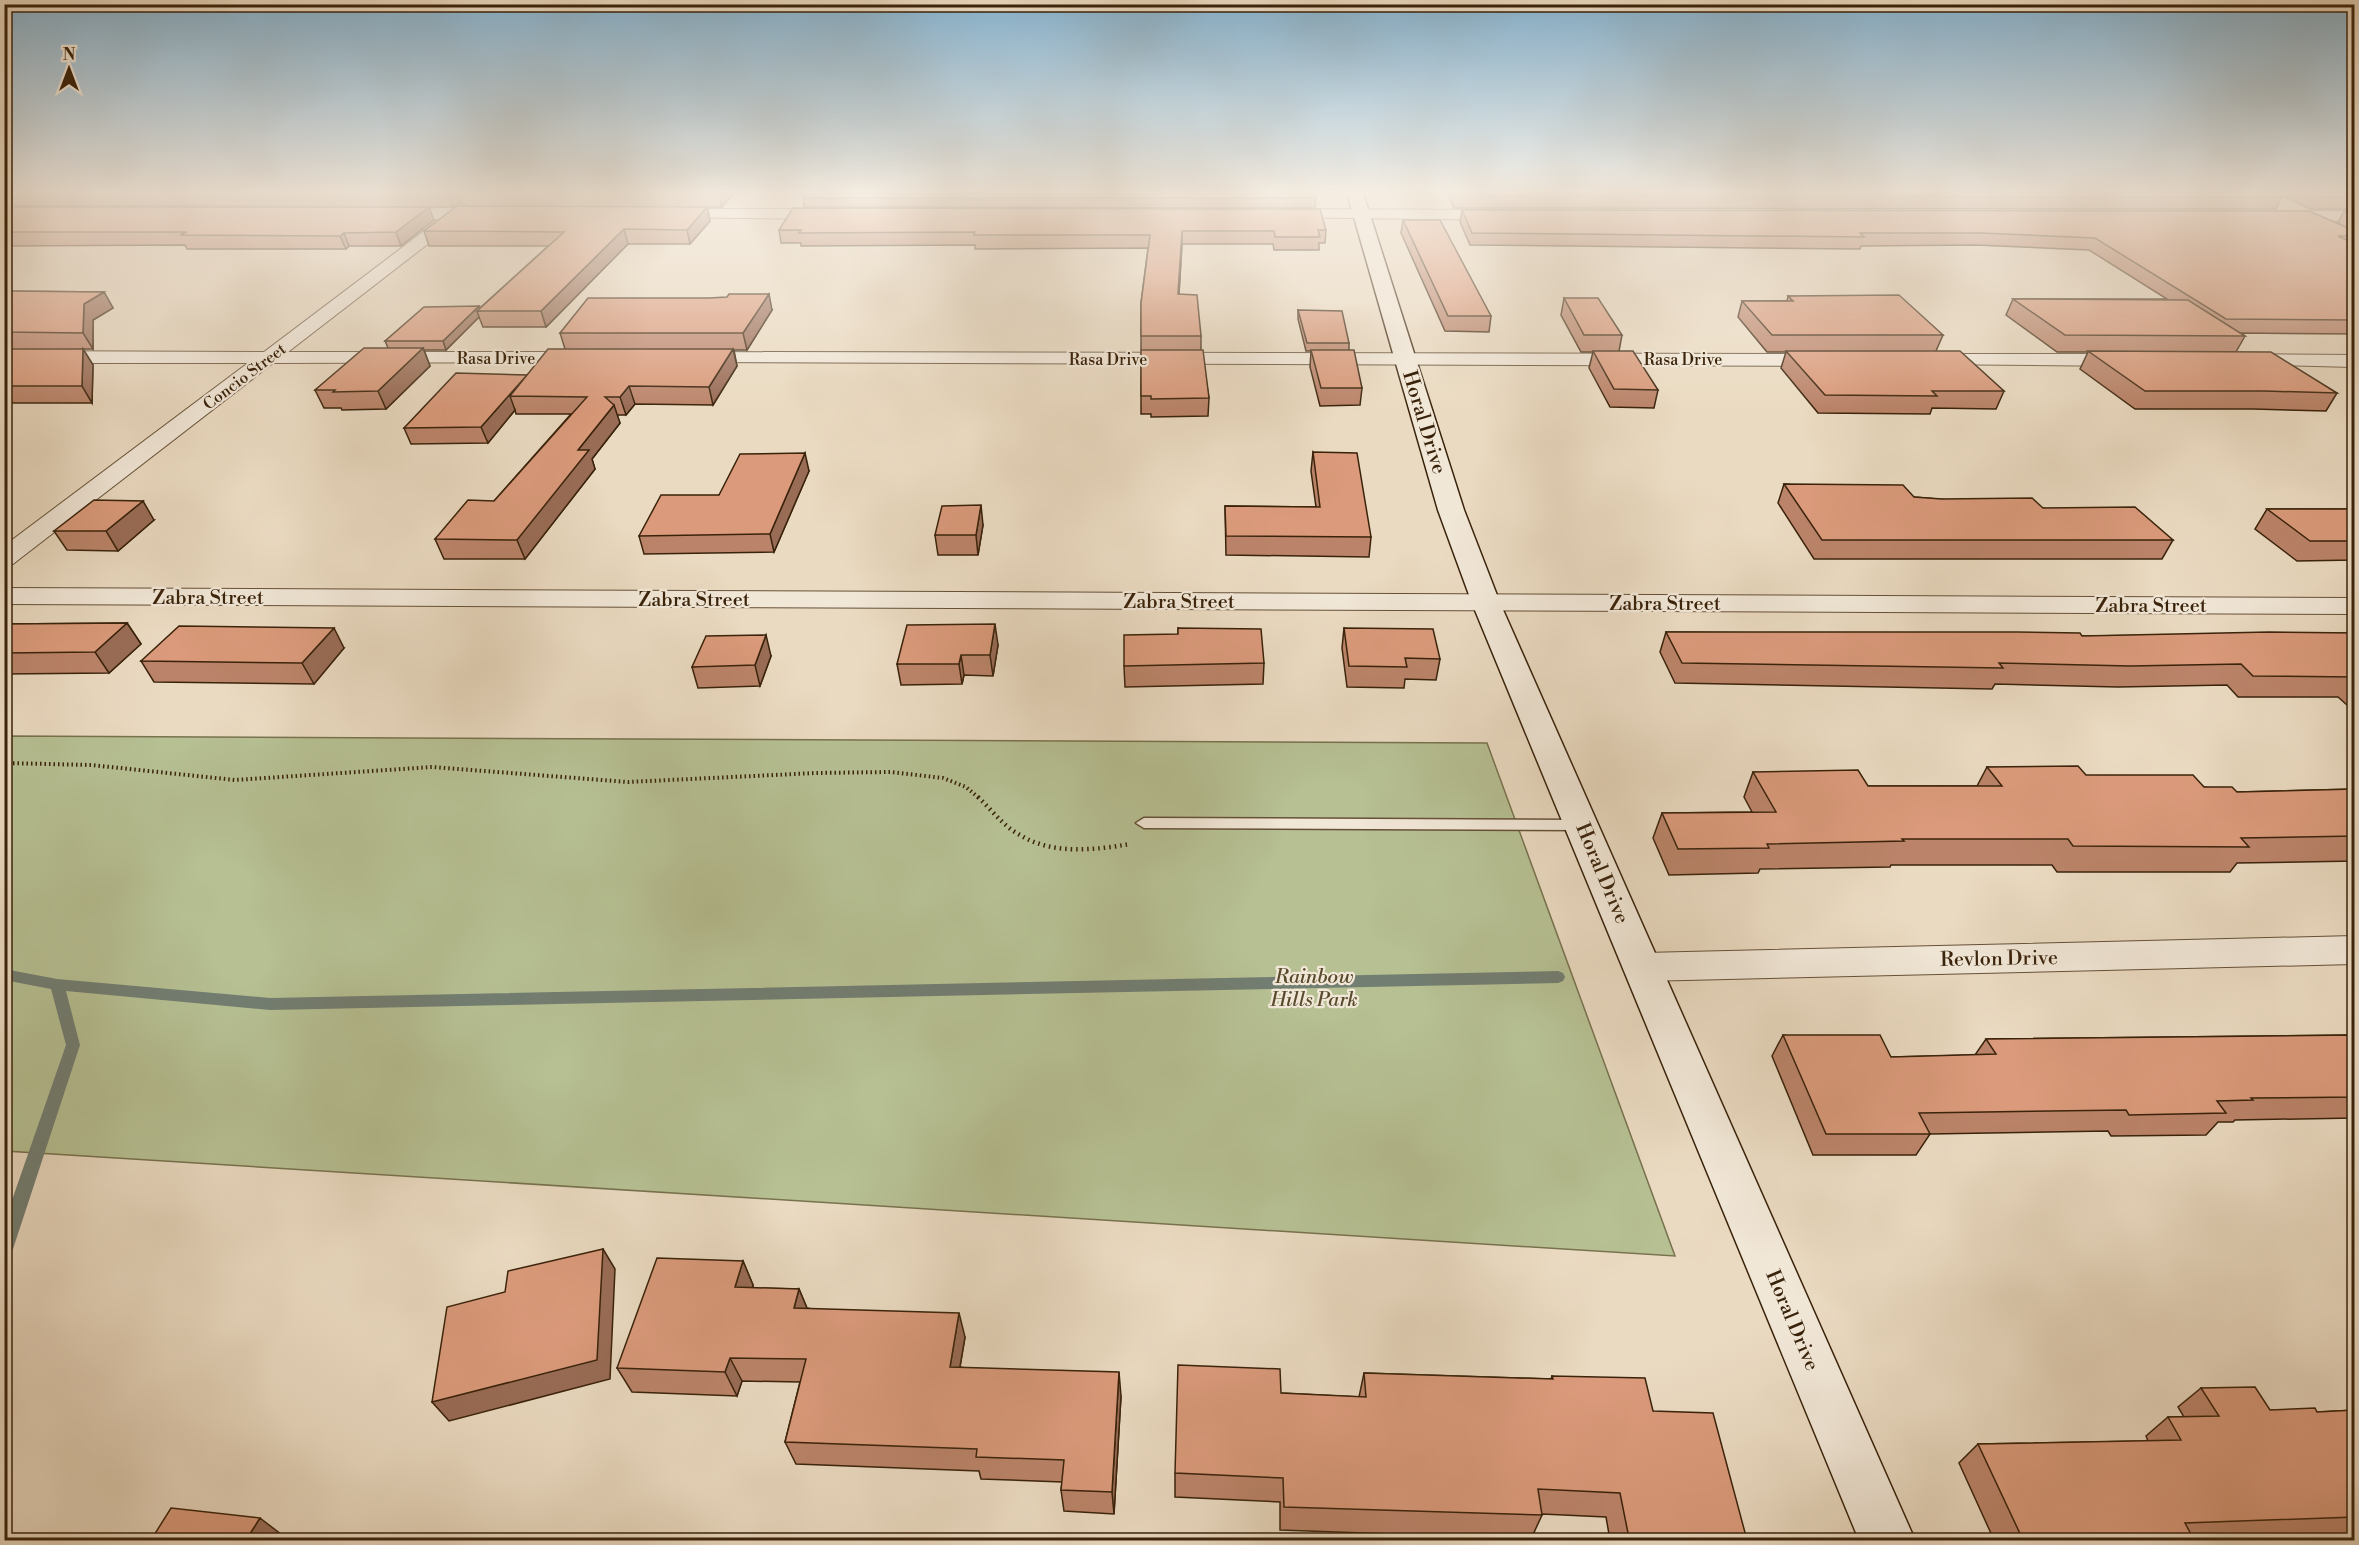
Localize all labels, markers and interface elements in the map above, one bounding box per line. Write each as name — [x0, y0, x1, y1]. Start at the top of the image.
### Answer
north arrow — [39, 39, 99, 99]
text: N — [63, 45, 76, 65]
street label: Concio Street — [199, 339, 290, 414]
street label: Rasa Drive — [457, 349, 535, 369]
street label: Rasa Drive — [1069, 350, 1147, 370]
street label: Rasa Drive — [1644, 350, 1722, 370]
street label: Horal Drive — [1396, 368, 1451, 477]
street label: Zabra Street — [152, 586, 264, 611]
street label: Zabra Street — [638, 588, 750, 613]
street label: Zabra Street — [1123, 590, 1235, 615]
street label: Zabra Street — [1609, 592, 1721, 617]
street label: Zabra Street — [2095, 594, 2207, 619]
street label: Horal Drive — [1569, 819, 1634, 928]
street label: Revlon Drive — [1940, 946, 2058, 973]
park label: Rainbow Hills Park — [1269, 965, 1358, 1013]
street label: Horal Drive — [1759, 1266, 1824, 1375]

